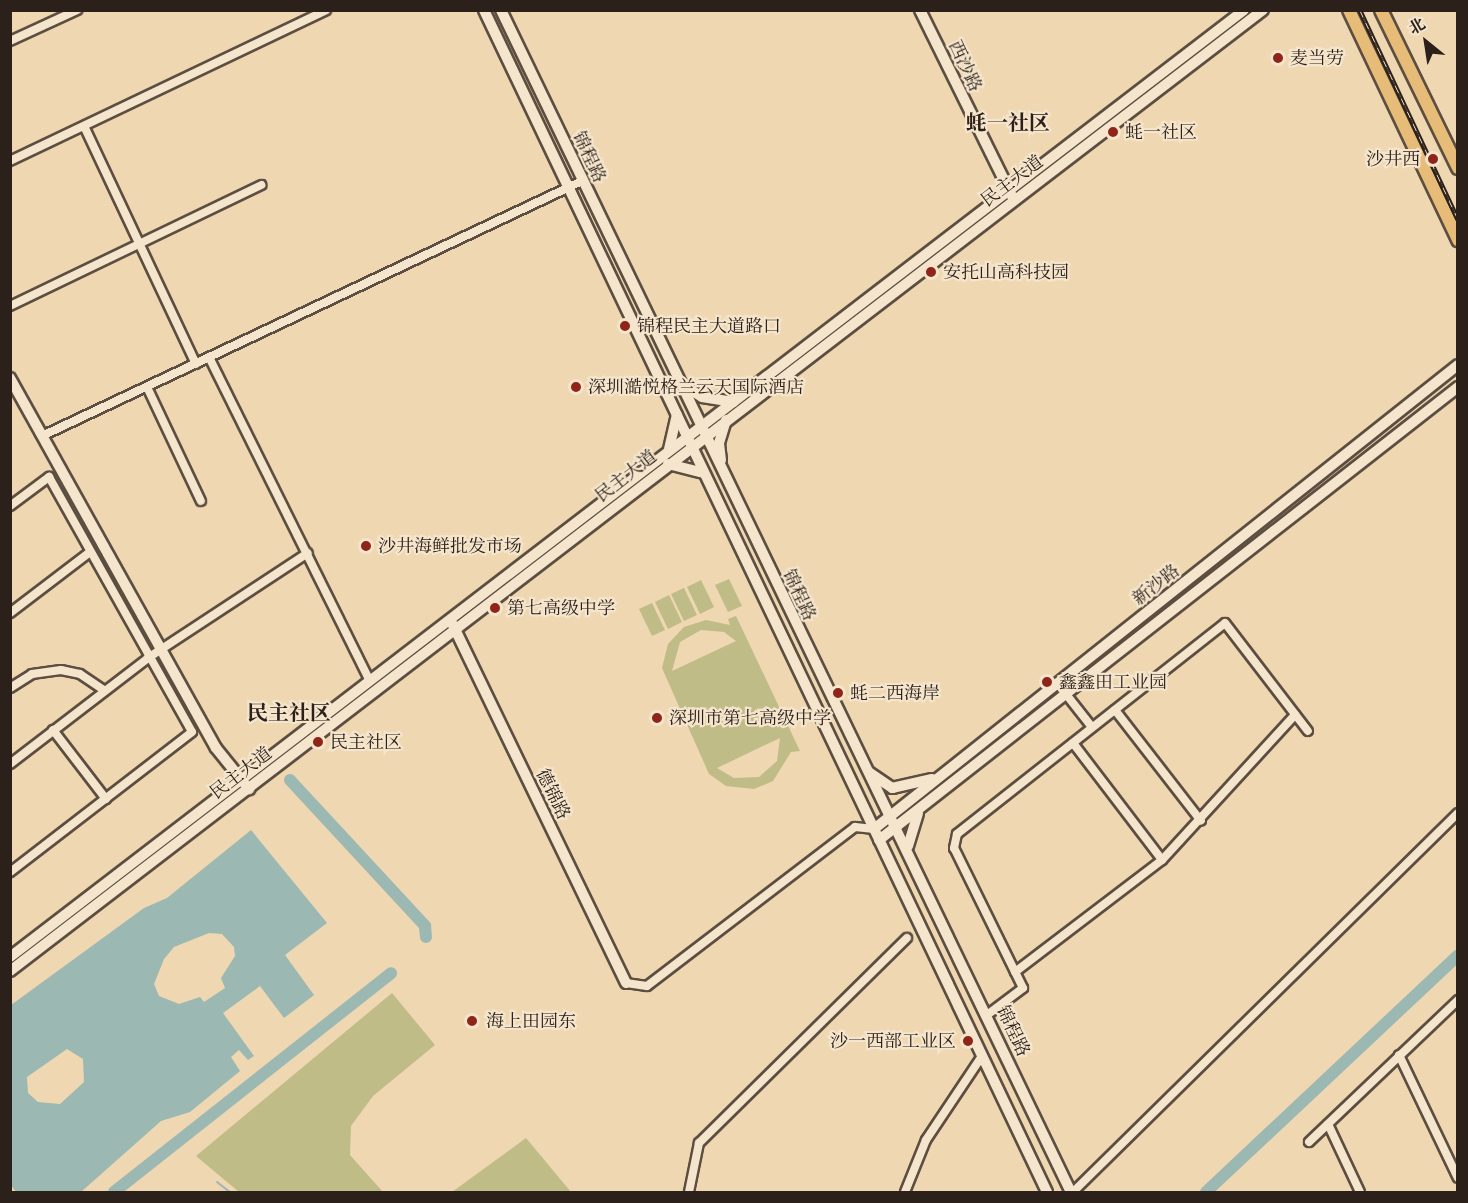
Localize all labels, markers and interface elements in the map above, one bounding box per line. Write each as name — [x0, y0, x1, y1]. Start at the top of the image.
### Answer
north arrow — [1396, 12, 1456, 72]
text: 北 — [1405, 14, 1428, 38]
street label: 西沙路 — [944, 37, 986, 95]
place label: 麦当劳 — [1290, 47, 1344, 69]
marker: 麦当劳 — [1271, 51, 1285, 65]
district label: 蚝一社区 — [966, 110, 1050, 136]
place label: 蚝一社区 — [1125, 121, 1197, 143]
marker: 蚝一社区 — [1106, 125, 1120, 139]
street label: 锦程路 — [568, 128, 610, 186]
place label: 沙井西 — [1366, 148, 1420, 170]
marker: 沙井西 — [1424, 150, 1442, 168]
street label: 民主大道 — [977, 151, 1047, 211]
place label: 安托山高科技园 — [943, 261, 1069, 283]
marker: 安托山高科技园 — [924, 265, 938, 279]
place label: 锦程民主大道路口 — [637, 315, 781, 337]
marker: 锦程民主大道路口 — [618, 319, 632, 333]
place label: 深圳澔悦格兰云天国际酒店 — [588, 376, 804, 398]
marker: 深圳澔悦格兰云天国际酒店 — [569, 380, 583, 394]
street label: 民主大道 — [591, 445, 661, 507]
place label: 沙井海鲜批发市场 — [378, 535, 522, 557]
marker: 沙井海鲜批发市场 — [359, 539, 373, 553]
street label: 新沙路 — [1128, 560, 1184, 610]
street label: 锦程路 — [778, 566, 820, 624]
place label: 第七高级中学 — [507, 597, 615, 619]
marker: 第七高级中学 — [488, 601, 502, 615]
place label: 鑫鑫田工业园 — [1059, 671, 1167, 693]
marker: 鑫鑫田工业园 — [1040, 675, 1054, 689]
place label: 蚝二西海岸 — [850, 682, 940, 704]
marker: 蚝二西海岸 — [831, 686, 845, 700]
district label: 民主社区 — [247, 700, 331, 726]
place label: 深圳市第七高级中学 — [669, 707, 831, 729]
marker: 深圳市第七高级中学 — [650, 711, 664, 725]
place label: 民主社区 — [330, 731, 402, 753]
marker: 民主社区 — [311, 735, 325, 749]
street label: 民主大道 — [206, 742, 276, 804]
street label: 德锦路 — [531, 765, 575, 823]
street label: 锦程路 — [992, 1002, 1034, 1060]
place label: 海上田园东 — [486, 1010, 576, 1032]
marker: 海上田园东 — [463, 1012, 481, 1030]
place label: 沙一西部工业区 — [830, 1030, 956, 1052]
marker: 沙一西部工业区 — [961, 1034, 975, 1048]

